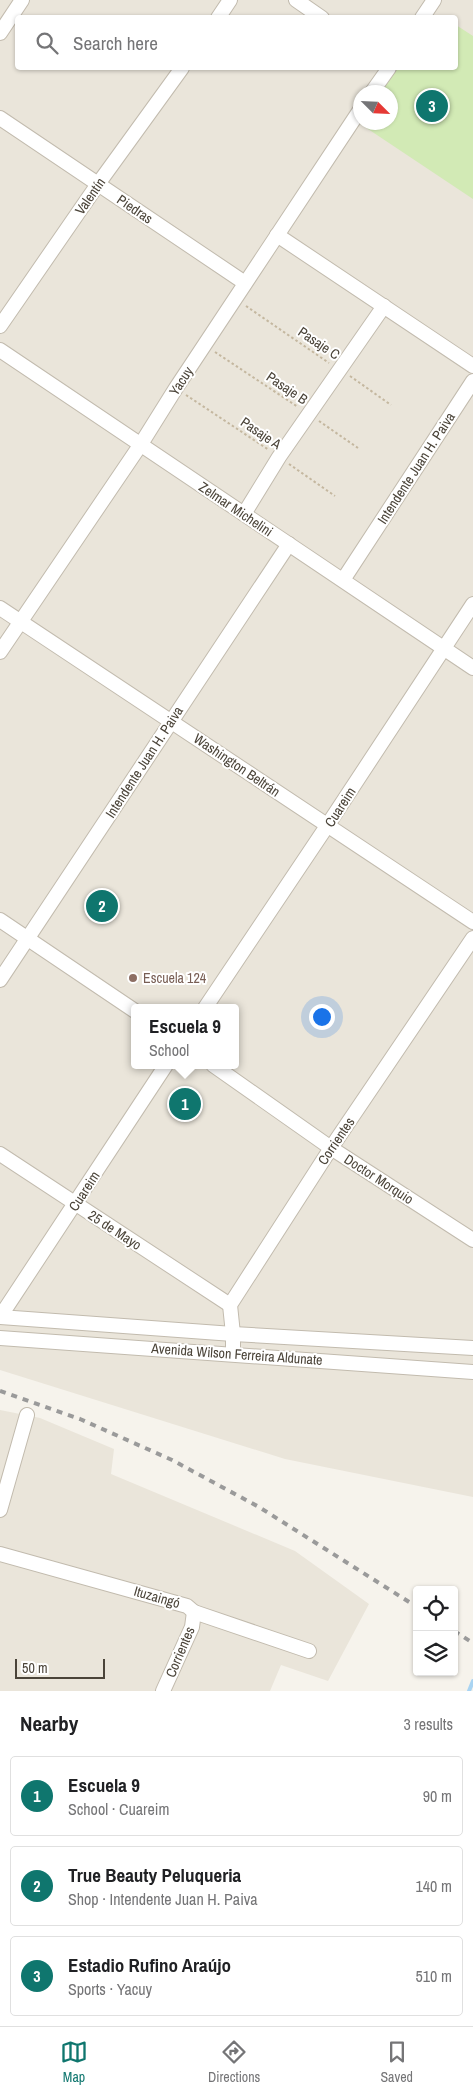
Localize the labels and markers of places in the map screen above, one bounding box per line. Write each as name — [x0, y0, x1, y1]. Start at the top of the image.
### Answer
pin: 3 — [416, 87, 448, 125]
pin: 2 — [86, 887, 118, 925]
place label: Escuela 124 — [143, 969, 207, 987]
marker: Escuela 124 — [127, 972, 139, 984]
pin: 1 — [169, 1085, 201, 1123]

